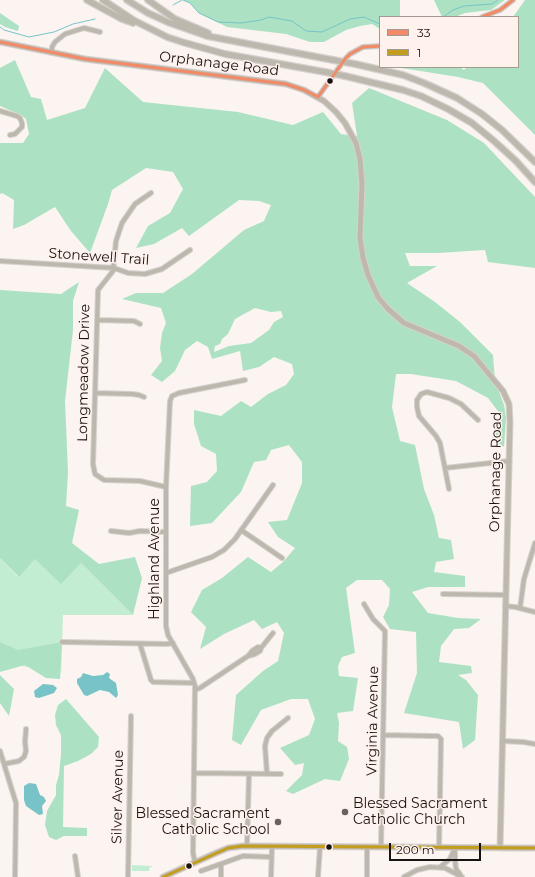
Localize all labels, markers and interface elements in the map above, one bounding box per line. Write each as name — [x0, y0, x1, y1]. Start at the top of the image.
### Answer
legend — [379, 16, 519, 68]
text: 33 — [417, 25, 430, 40]
text: 1 — [417, 45, 421, 60]
street label: Orphanage Road — [158, 48, 280, 80]
unlabelled marker — [325, 76, 335, 86]
street label: Stonewell Trail — [48, 245, 150, 269]
street label: Longmeadow Drive — [74, 304, 94, 442]
street label: Orphanage Road — [487, 412, 505, 532]
street label: Highland Avenue — [147, 498, 163, 620]
street label: Virginia Avenue — [364, 666, 382, 776]
street label: Silver Avenue — [109, 750, 127, 844]
place label: Blessed Sacrament Catholic Church — [353, 796, 488, 828]
place label: Blessed Sacrament Catholic School — [135, 806, 270, 838]
marker: Blessed Sacrament Catholic Church — [340, 807, 350, 817]
marker: Blessed Sacrament Catholic School — [273, 817, 283, 827]
scale bar — [391, 835, 483, 861]
unlabelled marker — [324, 842, 334, 852]
text: 200 m — [396, 842, 435, 857]
unlabelled marker — [184, 861, 194, 871]

